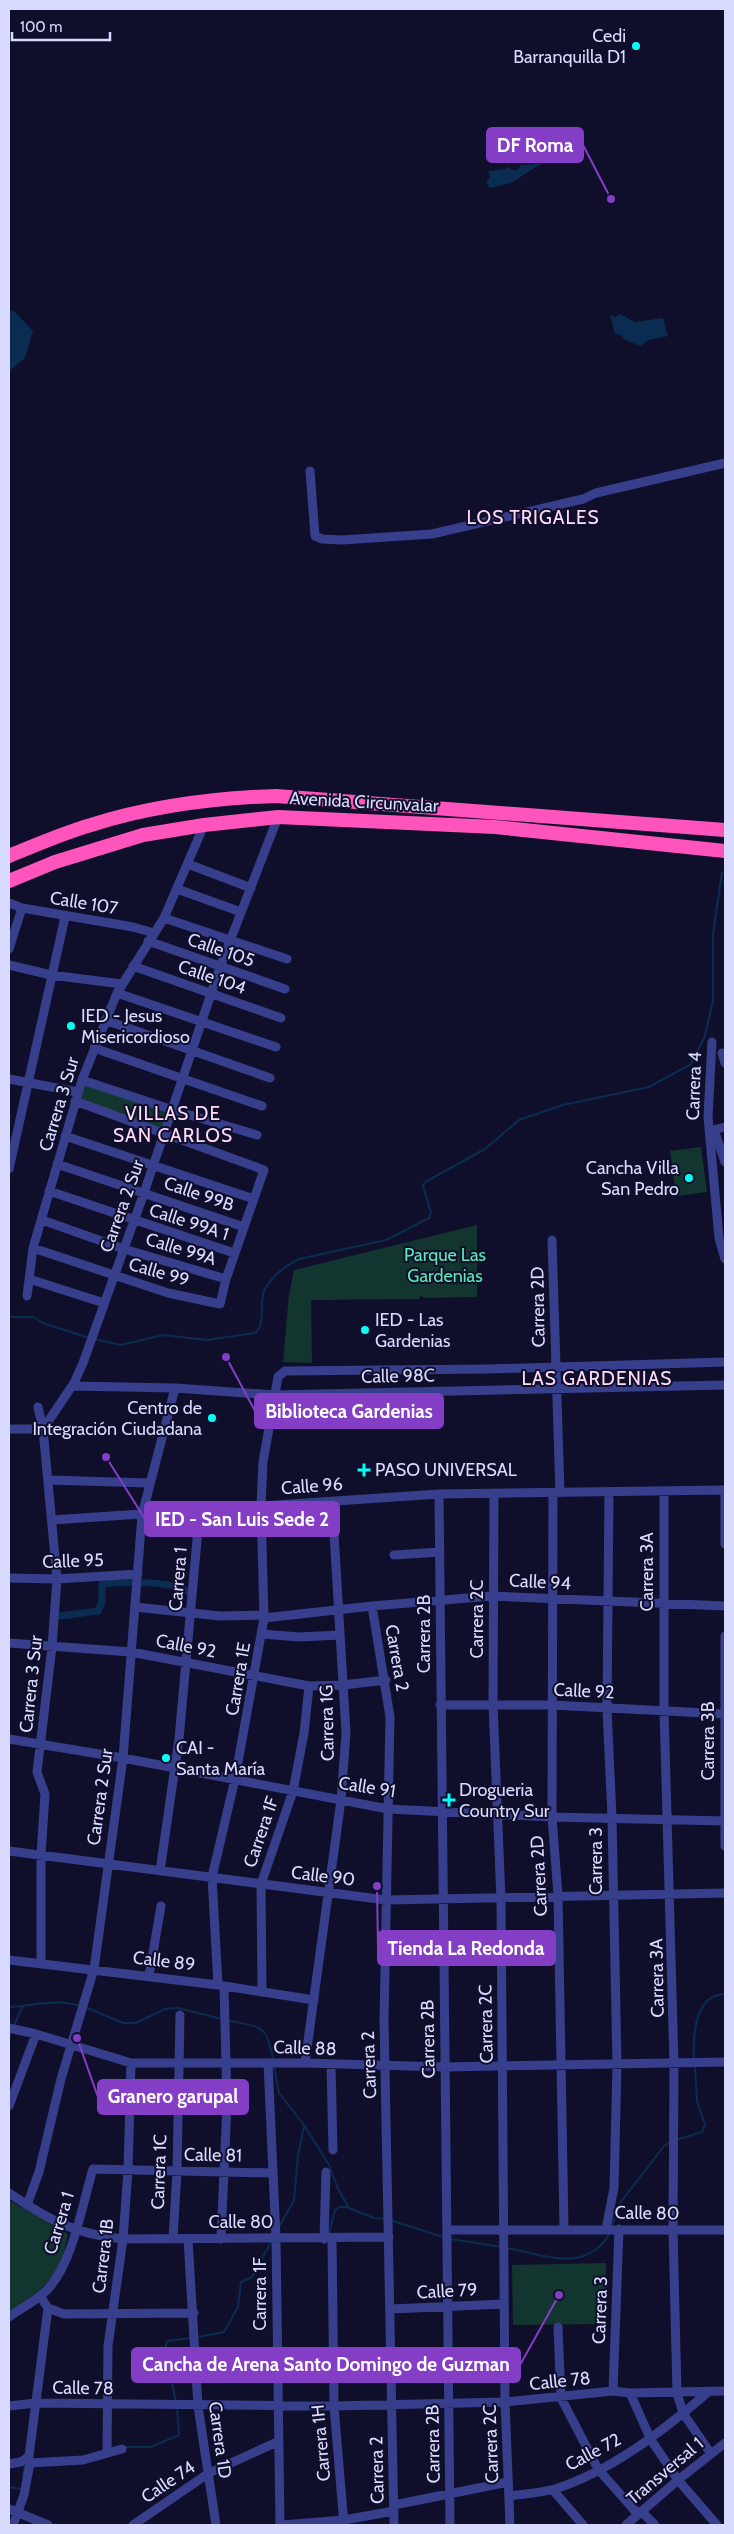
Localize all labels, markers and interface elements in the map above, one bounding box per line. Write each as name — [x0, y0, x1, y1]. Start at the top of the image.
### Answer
scale bar — [12, 10, 110, 42]
text: 100 m — [20, 18, 62, 36]
place label: Cedi Barranquilla D1 — [513, 25, 626, 68]
marker: Cedi Barranquilla D1 — [630, 40, 642, 52]
callout: DF Roma — [487, 128, 583, 162]
text: DF Roma — [497, 134, 574, 157]
district label: LOS TRIGALES — [466, 506, 600, 529]
street label: Avenida Circunvalar — [289, 787, 439, 817]
street label: Calle 107 — [48, 887, 120, 919]
street label: Calle 105 — [185, 928, 257, 972]
street label: Calle 104 — [175, 955, 249, 999]
place label: IED - Jesus Misericordioso — [81, 1005, 190, 1048]
marker: IED - Jesus Misericordioso — [65, 1020, 77, 1032]
street label: Carrera 4 — [682, 1051, 706, 1121]
street label: Carrera 3 Sur — [34, 1054, 84, 1154]
district label: VILLAS DE SAN CARLOS — [113, 1102, 233, 1147]
street label: Carrera 2 Sur — [95, 1156, 149, 1256]
place label: Cancha Villa San Pedro — [586, 1157, 679, 1200]
street label: Calle 99B — [161, 1172, 237, 1216]
marker: Cancha Villa San Pedro — [683, 1172, 695, 1184]
street label: Calle 99A 1 — [146, 1199, 232, 1245]
street label: Calle 99A — [143, 1228, 219, 1270]
park label: Parque Las Gardenias — [404, 1244, 486, 1287]
street label: Calle 99 — [126, 1253, 192, 1291]
street label: Carrera 2D — [526, 1266, 550, 1348]
place label: IED - Las Gardenias — [375, 1309, 450, 1352]
marker: IED - Las Gardenias — [359, 1324, 371, 1336]
street label: Calle 98C — [361, 1364, 435, 1388]
district label: LAS GARDENIAS — [522, 1367, 672, 1390]
callout: Biblioteca Gardenias — [255, 1394, 443, 1428]
place label: Centro de Integración Ciudadana — [32, 1397, 202, 1440]
text: Biblioteca Gardenias — [265, 1400, 433, 1423]
marker: Centro de Integración Ciudadana — [206, 1412, 218, 1424]
place label: PASO UNIVERSAL — [375, 1459, 517, 1481]
marker: PASO UNIVERSAL — [357, 1463, 371, 1477]
street label: Calle 96 — [280, 1473, 344, 1499]
callout: IED - San Luis Sede 2 — [145, 1502, 339, 1536]
text: IED - San Luis Sede 2 — [155, 1508, 329, 1531]
street label: Carrera 3A — [636, 1532, 658, 1612]
street label: Carrera 1 — [164, 1546, 192, 1612]
street label: Calle 95 — [42, 1549, 104, 1573]
street label: Calle 94 — [508, 1569, 572, 1595]
street label: Carrera 2C — [466, 1580, 488, 1658]
street label: Carrera 2B — [413, 1594, 435, 1673]
street label: Carrera 2 — [380, 1623, 414, 1693]
street label: Calle 92 — [154, 1629, 218, 1663]
street label: Carrera 3 Sur — [15, 1634, 47, 1734]
street label: Carrera 1E — [221, 1641, 255, 1717]
street label: Calle 92 — [553, 1678, 615, 1704]
street label: Carrera 1G — [315, 1685, 339, 1761]
street label: Carrera 3B — [697, 1701, 719, 1780]
place label: CAI - Santa María — [176, 1737, 265, 1780]
street label: Carrera 2 Sur — [82, 1747, 118, 1847]
marker: CAI - Santa María — [160, 1752, 172, 1764]
street label: Calle 91 — [337, 1772, 397, 1802]
place label: Drogueria Country Sur — [459, 1779, 550, 1822]
street label: Carrera 1F — [239, 1793, 284, 1870]
marker: Drogueria Country Sur — [443, 1794, 455, 1806]
street label: Carrera 3 — [585, 1827, 607, 1895]
street label: Carrera 2D — [526, 1835, 552, 1917]
street label: Calle 90 — [290, 1861, 356, 1891]
callout: Tienda La Redonda — [378, 1931, 555, 1965]
text: Tienda La Redonda — [388, 1937, 545, 1960]
street label: Carrera 3A — [645, 1938, 669, 2018]
street label: Calle 89 — [132, 1946, 196, 1976]
street label: Carrera 2C — [474, 1984, 498, 2064]
street label: Carrera 2B — [416, 1999, 440, 2078]
street label: Carrera 2 — [357, 2031, 381, 2099]
street label: Calle 88 — [273, 2036, 337, 2060]
callout: Granero garupal — [98, 2080, 248, 2114]
text: Granero garupal — [108, 2085, 238, 2108]
street label: Carrera 1C — [147, 2134, 171, 2210]
street label: Calle 81 — [184, 2143, 242, 2167]
street label: Carrera 1 — [39, 2189, 79, 2257]
street label: Calle 80 — [614, 2201, 680, 2225]
street label: Calle 80 — [209, 2211, 273, 2233]
street label: Carrera 1B — [88, 2217, 119, 2295]
street label: Carrera 1F — [249, 2257, 271, 2331]
street label: Carrera 3 — [588, 2276, 612, 2344]
street label: Calle 79 — [416, 2278, 478, 2304]
callout: Cancha de Arena Santo Domingo de Guzman — [132, 2348, 520, 2382]
text: Cancha de Arena Santo Domingo de Guzman — [142, 2353, 510, 2376]
street label: Calle 78 — [528, 2367, 592, 2395]
street label: Calle 78 — [52, 2376, 114, 2400]
street label: Carrera 1D — [204, 2400, 236, 2480]
street label: Carrera 1H — [307, 2404, 335, 2482]
street label: Carrera 2B — [421, 2404, 445, 2483]
street label: Carrera 2C — [479, 2404, 503, 2484]
street label: Calle 72 — [561, 2428, 625, 2476]
street label: Transversal 1 — [622, 2432, 708, 2510]
street label: Carrera 2 — [365, 2436, 389, 2504]
street label: Calle 74 — [137, 2456, 199, 2508]

